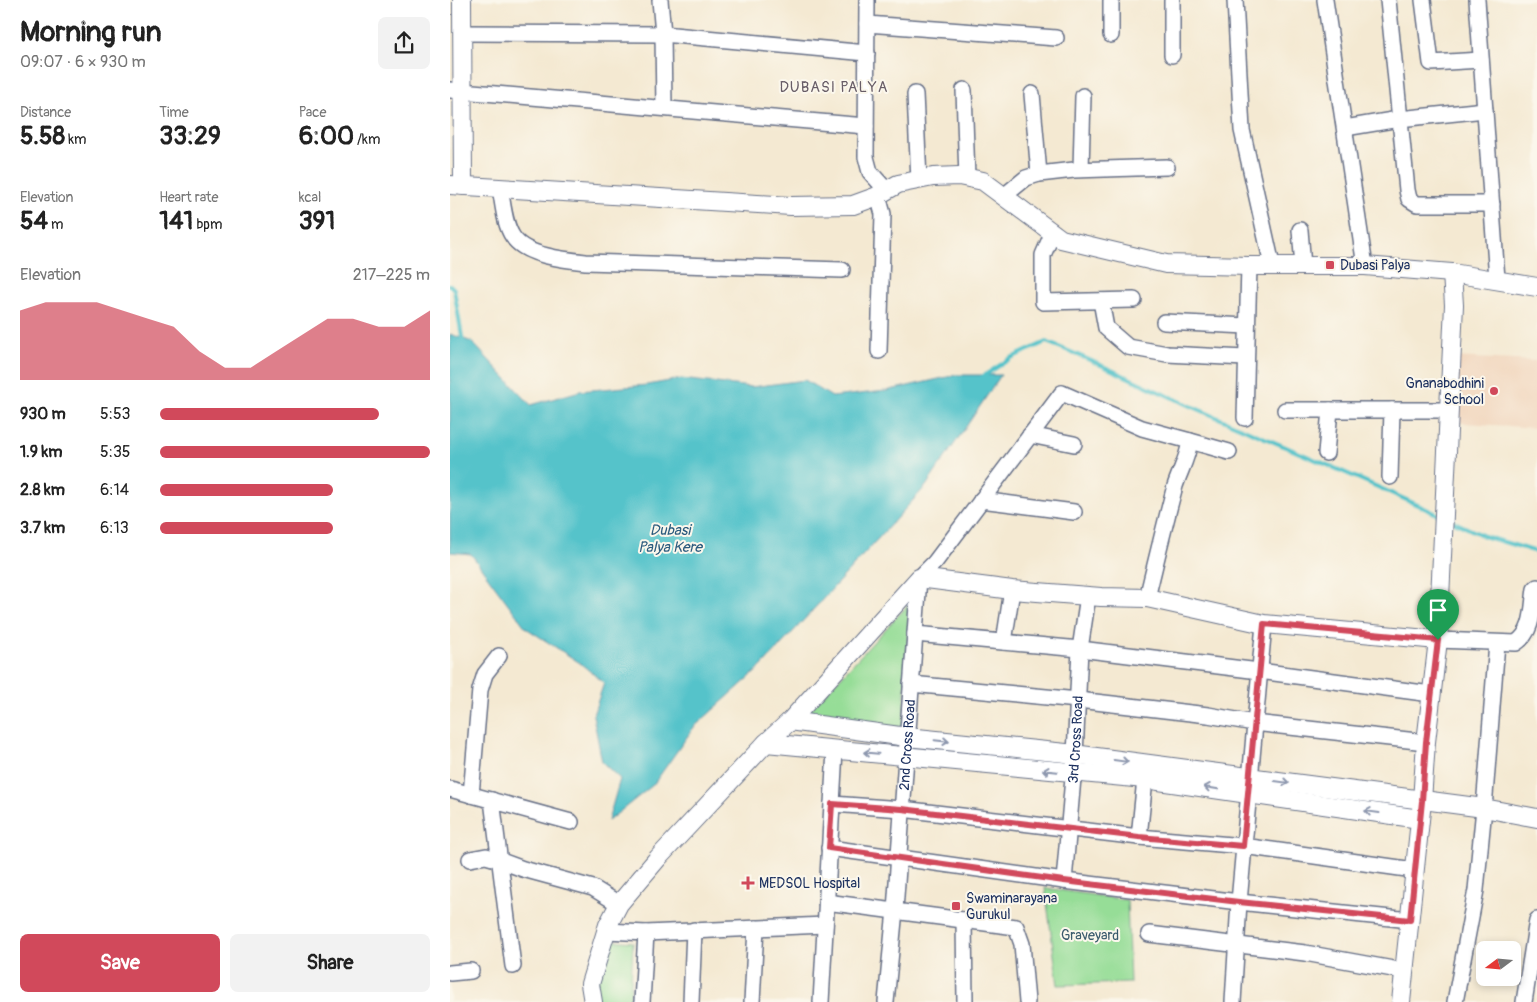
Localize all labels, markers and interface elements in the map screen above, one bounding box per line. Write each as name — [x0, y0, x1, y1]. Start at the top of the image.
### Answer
text: Morning run — [20, 15, 162, 50]
button: share — [378, 17, 430, 69]
text: 09:07 · 6 × 930 m — [20, 52, 146, 72]
district label: DUBASI PALYA — [779, 78, 889, 97]
text: Distance — [20, 104, 71, 121]
text: Time — [159, 104, 189, 121]
text: Pace — [299, 104, 326, 121]
text: 5.58 — [20, 121, 65, 152]
text: 33:29 — [159, 121, 221, 152]
text: 6:00 — [299, 121, 354, 152]
text: km — [65, 131, 87, 148]
text: /km — [354, 131, 380, 148]
text: Elevation — [20, 189, 73, 206]
text: Heart rate — [159, 189, 218, 206]
text: kcal — [299, 189, 321, 206]
text: 54 — [20, 206, 48, 237]
text: 141 — [159, 206, 193, 237]
text: 391 — [299, 206, 335, 237]
text: m — [48, 216, 64, 233]
text: bpm — [193, 216, 222, 233]
place label: Dubasi Palya — [1340, 257, 1410, 274]
marker: Dubasi Palya — [1324, 259, 1336, 271]
text: Elevation — [20, 265, 81, 285]
text: 217–225 m — [353, 265, 430, 285]
place label: Gnanabodhini School — [1406, 375, 1484, 408]
marker: Gnanabodhini School — [1488, 385, 1500, 397]
text: 930 m — [20, 404, 66, 424]
text: 5:53 — [100, 404, 131, 424]
text: 1.9 km — [20, 442, 62, 462]
text: 5:35 — [100, 442, 131, 462]
text: 2.8 km — [20, 480, 65, 500]
text: 6:14 — [100, 480, 129, 500]
text: 3.7 km — [20, 518, 65, 538]
text: 6:13 — [100, 518, 129, 538]
water label: Dubasi Palya Kere — [638, 521, 703, 557]
pin — [1417, 589, 1459, 640]
icon: arrive — [1424, 596, 1452, 624]
street label: 3rd Cross Road — [1064, 695, 1086, 784]
street label: 2nd Cross Road — [895, 699, 919, 791]
one-way arrow — [934, 736, 950, 746]
one-way arrow — [863, 749, 879, 758]
one-way arrow — [1113, 756, 1129, 766]
one-way arrow — [1042, 766, 1058, 776]
one-way arrow — [1274, 777, 1290, 787]
one-way arrow — [1204, 783, 1220, 793]
one-way arrow — [1364, 807, 1380, 817]
place label: MEDSOL Hospital — [759, 875, 860, 892]
marker: MEDSOL Hospital — [741, 876, 755, 890]
place label: Swaminarayana Gurukul — [966, 890, 1057, 923]
marker: Swaminarayana Gurukul — [950, 900, 962, 912]
park label: Graveyard — [1061, 927, 1119, 944]
button: Save — [20, 934, 220, 992]
button: Share — [230, 934, 430, 992]
north arrow — [1476, 941, 1521, 986]
map controls — [1476, 941, 1521, 986]

